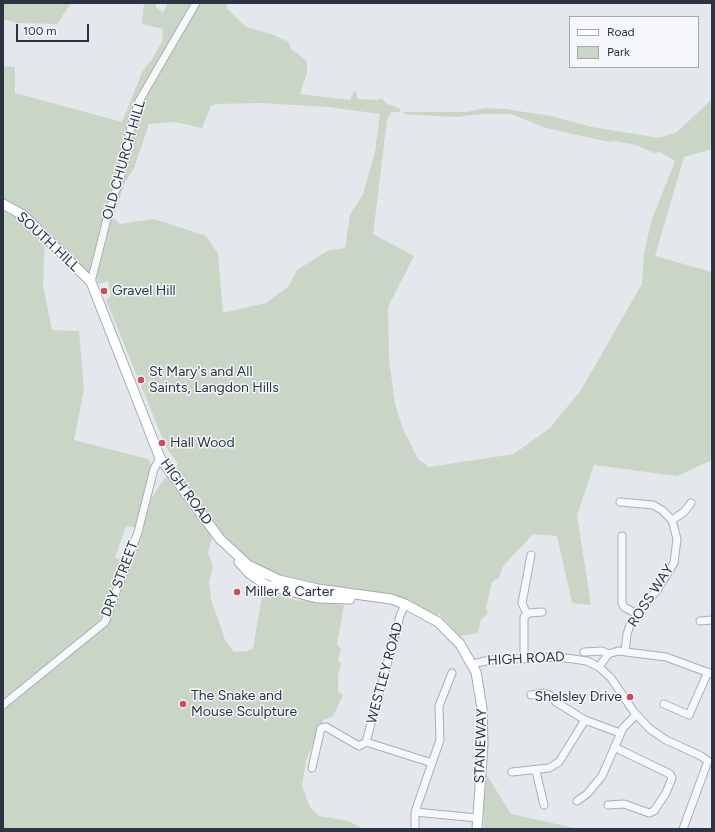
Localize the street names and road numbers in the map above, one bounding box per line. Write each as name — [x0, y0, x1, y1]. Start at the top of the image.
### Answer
street label: OLD CHURCH HILL — [99, 98, 149, 222]
street label: SOUTH HILL — [13, 209, 83, 275]
street label: HIGH ROAD — [156, 456, 216, 528]
street label: DRY STREET — [98, 539, 142, 619]
street label: ROSS WAY — [625, 562, 677, 630]
street label: WESTLEY ROAD — [363, 620, 407, 726]
street label: HIGH ROAD — [487, 649, 565, 669]
street label: STANEWAY — [471, 708, 491, 784]

